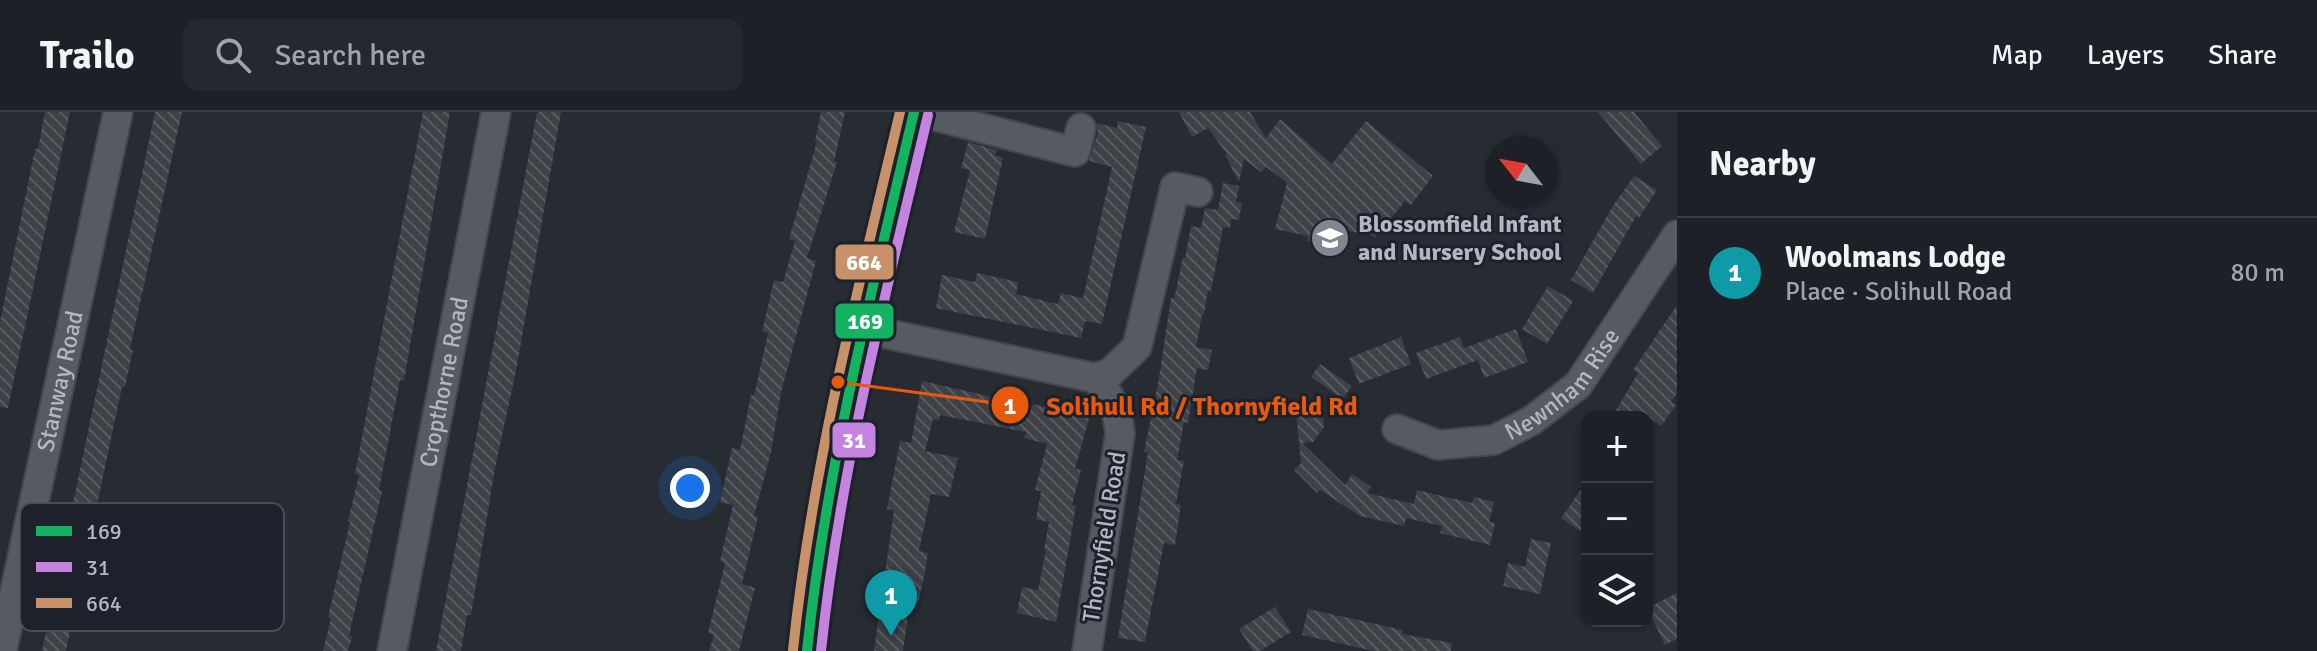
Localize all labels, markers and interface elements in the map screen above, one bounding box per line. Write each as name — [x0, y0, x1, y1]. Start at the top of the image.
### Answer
search box — [183, 19, 743, 91]
text: Trailo — [40, 32, 135, 79]
icon: search — [211, 33, 255, 77]
text: Search here — [275, 37, 426, 74]
text: Map — [1991, 38, 2043, 72]
text: Layers — [2087, 38, 2164, 72]
text: Share — [2208, 38, 2277, 72]
north arrow — [1485, 136, 1557, 208]
text: Nearby — [1709, 143, 1816, 185]
place label: Blossomfield Infant and Nursery School — [1358, 209, 1562, 267]
school or university icon: Blossomfield Infant and Nursery School — [1309, 217, 1351, 259]
text: Woolmans Lodge — [1785, 239, 2006, 276]
line badge: 664 — [834, 243, 895, 281]
text: 664 — [846, 249, 882, 276]
text: 1 — [1728, 257, 1742, 289]
text: 80 m — [2230, 257, 2285, 289]
text: Place · Solihull Road — [1785, 276, 2012, 308]
street label: Cropthorne Road — [413, 294, 475, 470]
line badge: 169 — [834, 302, 895, 340]
street label: Stanway Road — [30, 308, 90, 455]
text: 169 — [847, 308, 883, 335]
street label: Newnham Rise — [1500, 323, 1626, 447]
callout: Solihull Rd / Thornyfield Rd — [990, 380, 1373, 430]
text: 1 — [1004, 391, 1017, 421]
text: Solihull Rd / Thornyfield Rd — [1046, 391, 1358, 423]
map controls — [1581, 411, 1653, 627]
button: + — [1581, 411, 1653, 483]
line badge: 31 — [831, 421, 877, 459]
text: 31 — [842, 427, 866, 454]
street label: Thornyfield Road — [1076, 449, 1132, 625]
your location — [670, 468, 710, 508]
button: − — [1581, 483, 1653, 555]
legend — [20, 503, 284, 631]
text: 169 — [86, 518, 122, 545]
text: 31 — [86, 554, 110, 581]
button: layers — [1581, 555, 1653, 627]
pin: 1 — [865, 570, 917, 636]
text: 664 — [86, 590, 122, 617]

